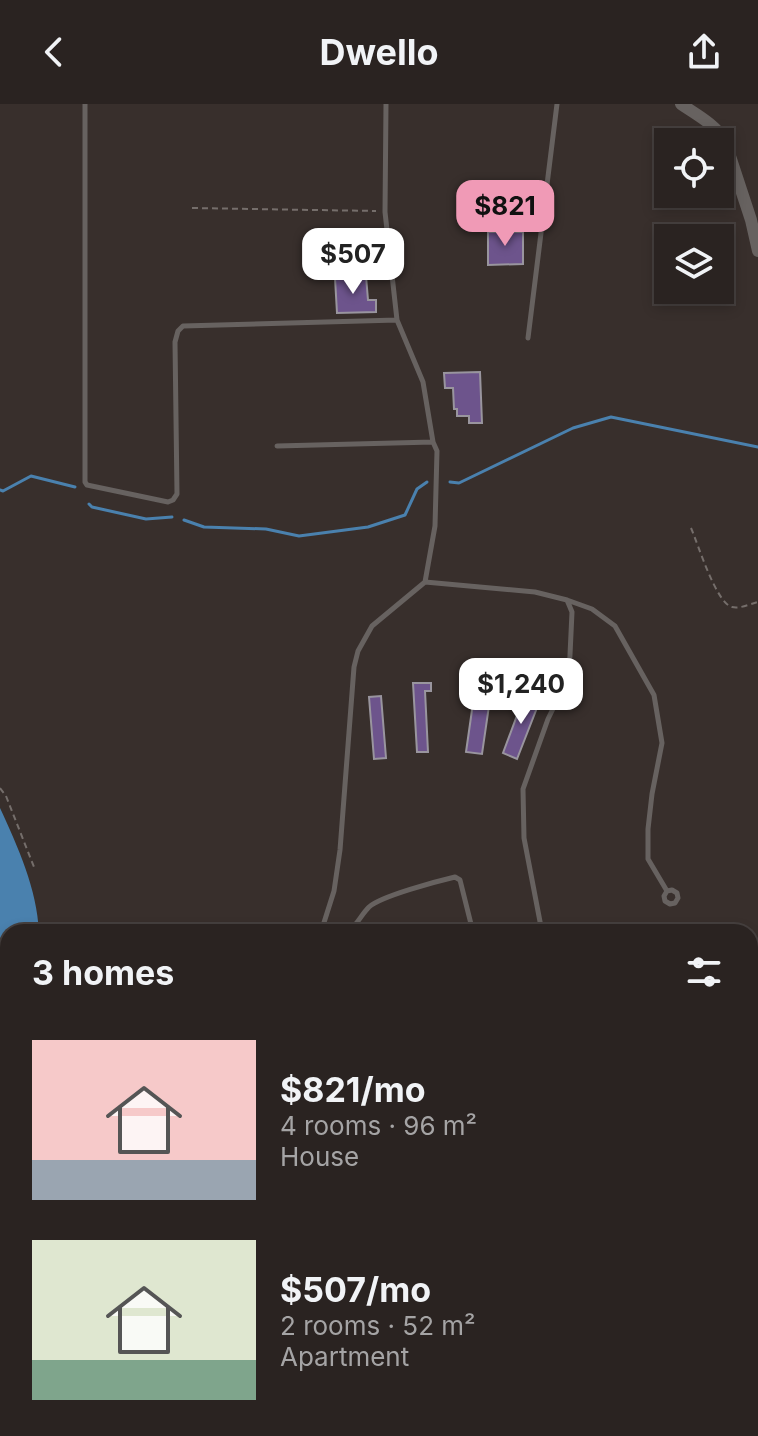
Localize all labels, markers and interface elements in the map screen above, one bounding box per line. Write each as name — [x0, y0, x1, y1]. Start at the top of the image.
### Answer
icon: back — [32, 30, 76, 74]
text: Dwello — [319, 30, 439, 74]
icon: share — [682, 30, 726, 74]
map controls — [654, 128, 734, 304]
button: locate — [654, 128, 734, 208]
pin: $821 — [458, 180, 552, 248]
text: $821 — [474, 190, 536, 221]
button: layers — [654, 224, 734, 304]
pin: $507 — [306, 228, 400, 296]
text: $507 — [320, 238, 386, 269]
pin: $1,240 — [456, 658, 586, 726]
text: $1,240 — [477, 668, 565, 699]
icon: filters — [682, 950, 726, 994]
text: 3 homes — [32, 952, 174, 993]
text: $821/mo — [280, 1069, 426, 1110]
icon: home — [96, 1072, 192, 1168]
text: 4 rooms · 96 m² — [280, 1110, 477, 1141]
text: House — [280, 1141, 359, 1172]
text: $507/mo — [280, 1269, 431, 1310]
icon: home — [96, 1272, 192, 1368]
text: 2 rooms · 52 m² — [280, 1310, 476, 1341]
text: Apartment — [280, 1341, 409, 1372]

